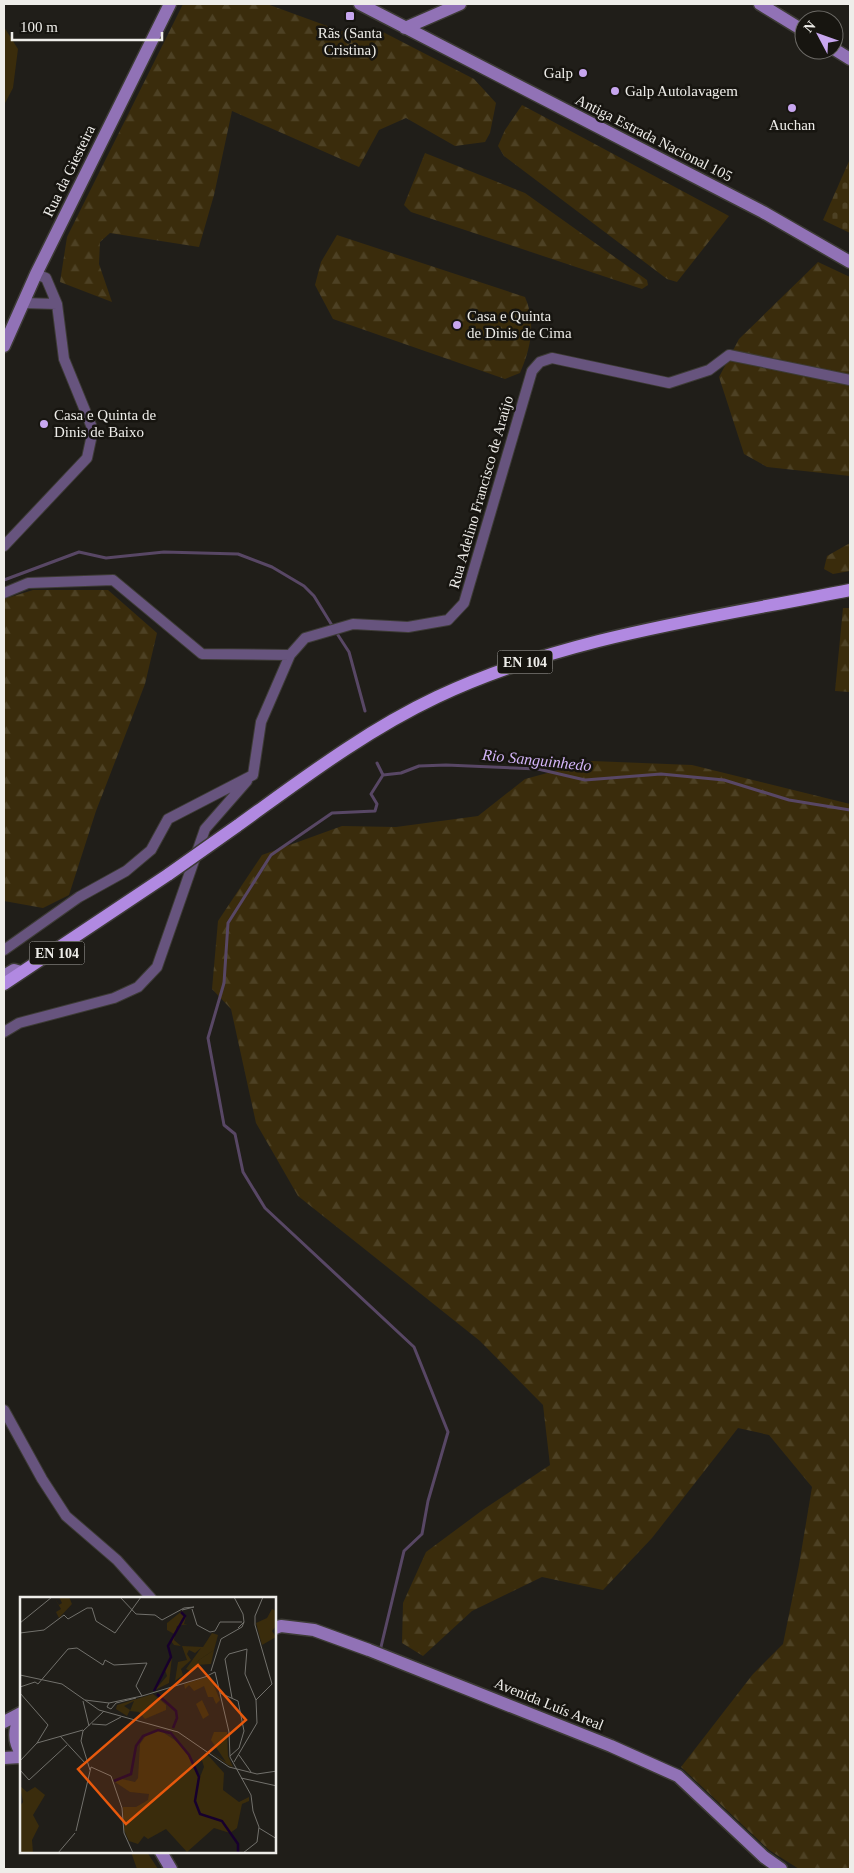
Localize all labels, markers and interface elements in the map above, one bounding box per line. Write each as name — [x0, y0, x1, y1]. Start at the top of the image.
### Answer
scale bar — [12, 10, 162, 42]
marker: Rãs (Santa Cristina) — [344, 10, 356, 22]
north arrow — [794, 10, 844, 60]
text: N — [801, 18, 819, 36]
text: 100 m — [20, 19, 58, 35]
place label: Rãs (Santa Cristina) — [318, 25, 383, 59]
place label: Galp — [544, 65, 573, 81]
marker: Galp — [577, 67, 589, 79]
place label: Galp Autolavagem — [625, 83, 738, 99]
marker: Galp Autolavagem — [609, 85, 621, 97]
street label: Antiga Estrada Nacional 105 — [573, 91, 735, 185]
marker: Auchan — [786, 102, 798, 114]
place label: Auchan — [769, 117, 816, 133]
street label: Rua da Giesteira — [40, 122, 98, 219]
place label: Casa e Quinta de Dinis de Cima — [467, 308, 572, 341]
marker: Casa e Quinta de Dinis de Cima — [451, 319, 463, 331]
street label: Rua Adelino Francisco de Araújo — [446, 394, 516, 590]
place label: Casa e Quinta de Dinis de Baixo — [54, 407, 156, 440]
marker: Casa e Quinta de Dinis de Baixo — [38, 418, 50, 430]
road number: EN 104 — [498, 650, 552, 674]
water label: Rio Sanguinhedo — [480, 746, 592, 775]
road number: EN 104 — [30, 941, 84, 964]
inset map — [20, 1597, 276, 1853]
street label: Avenida Luís Areal — [492, 1675, 606, 1733]

